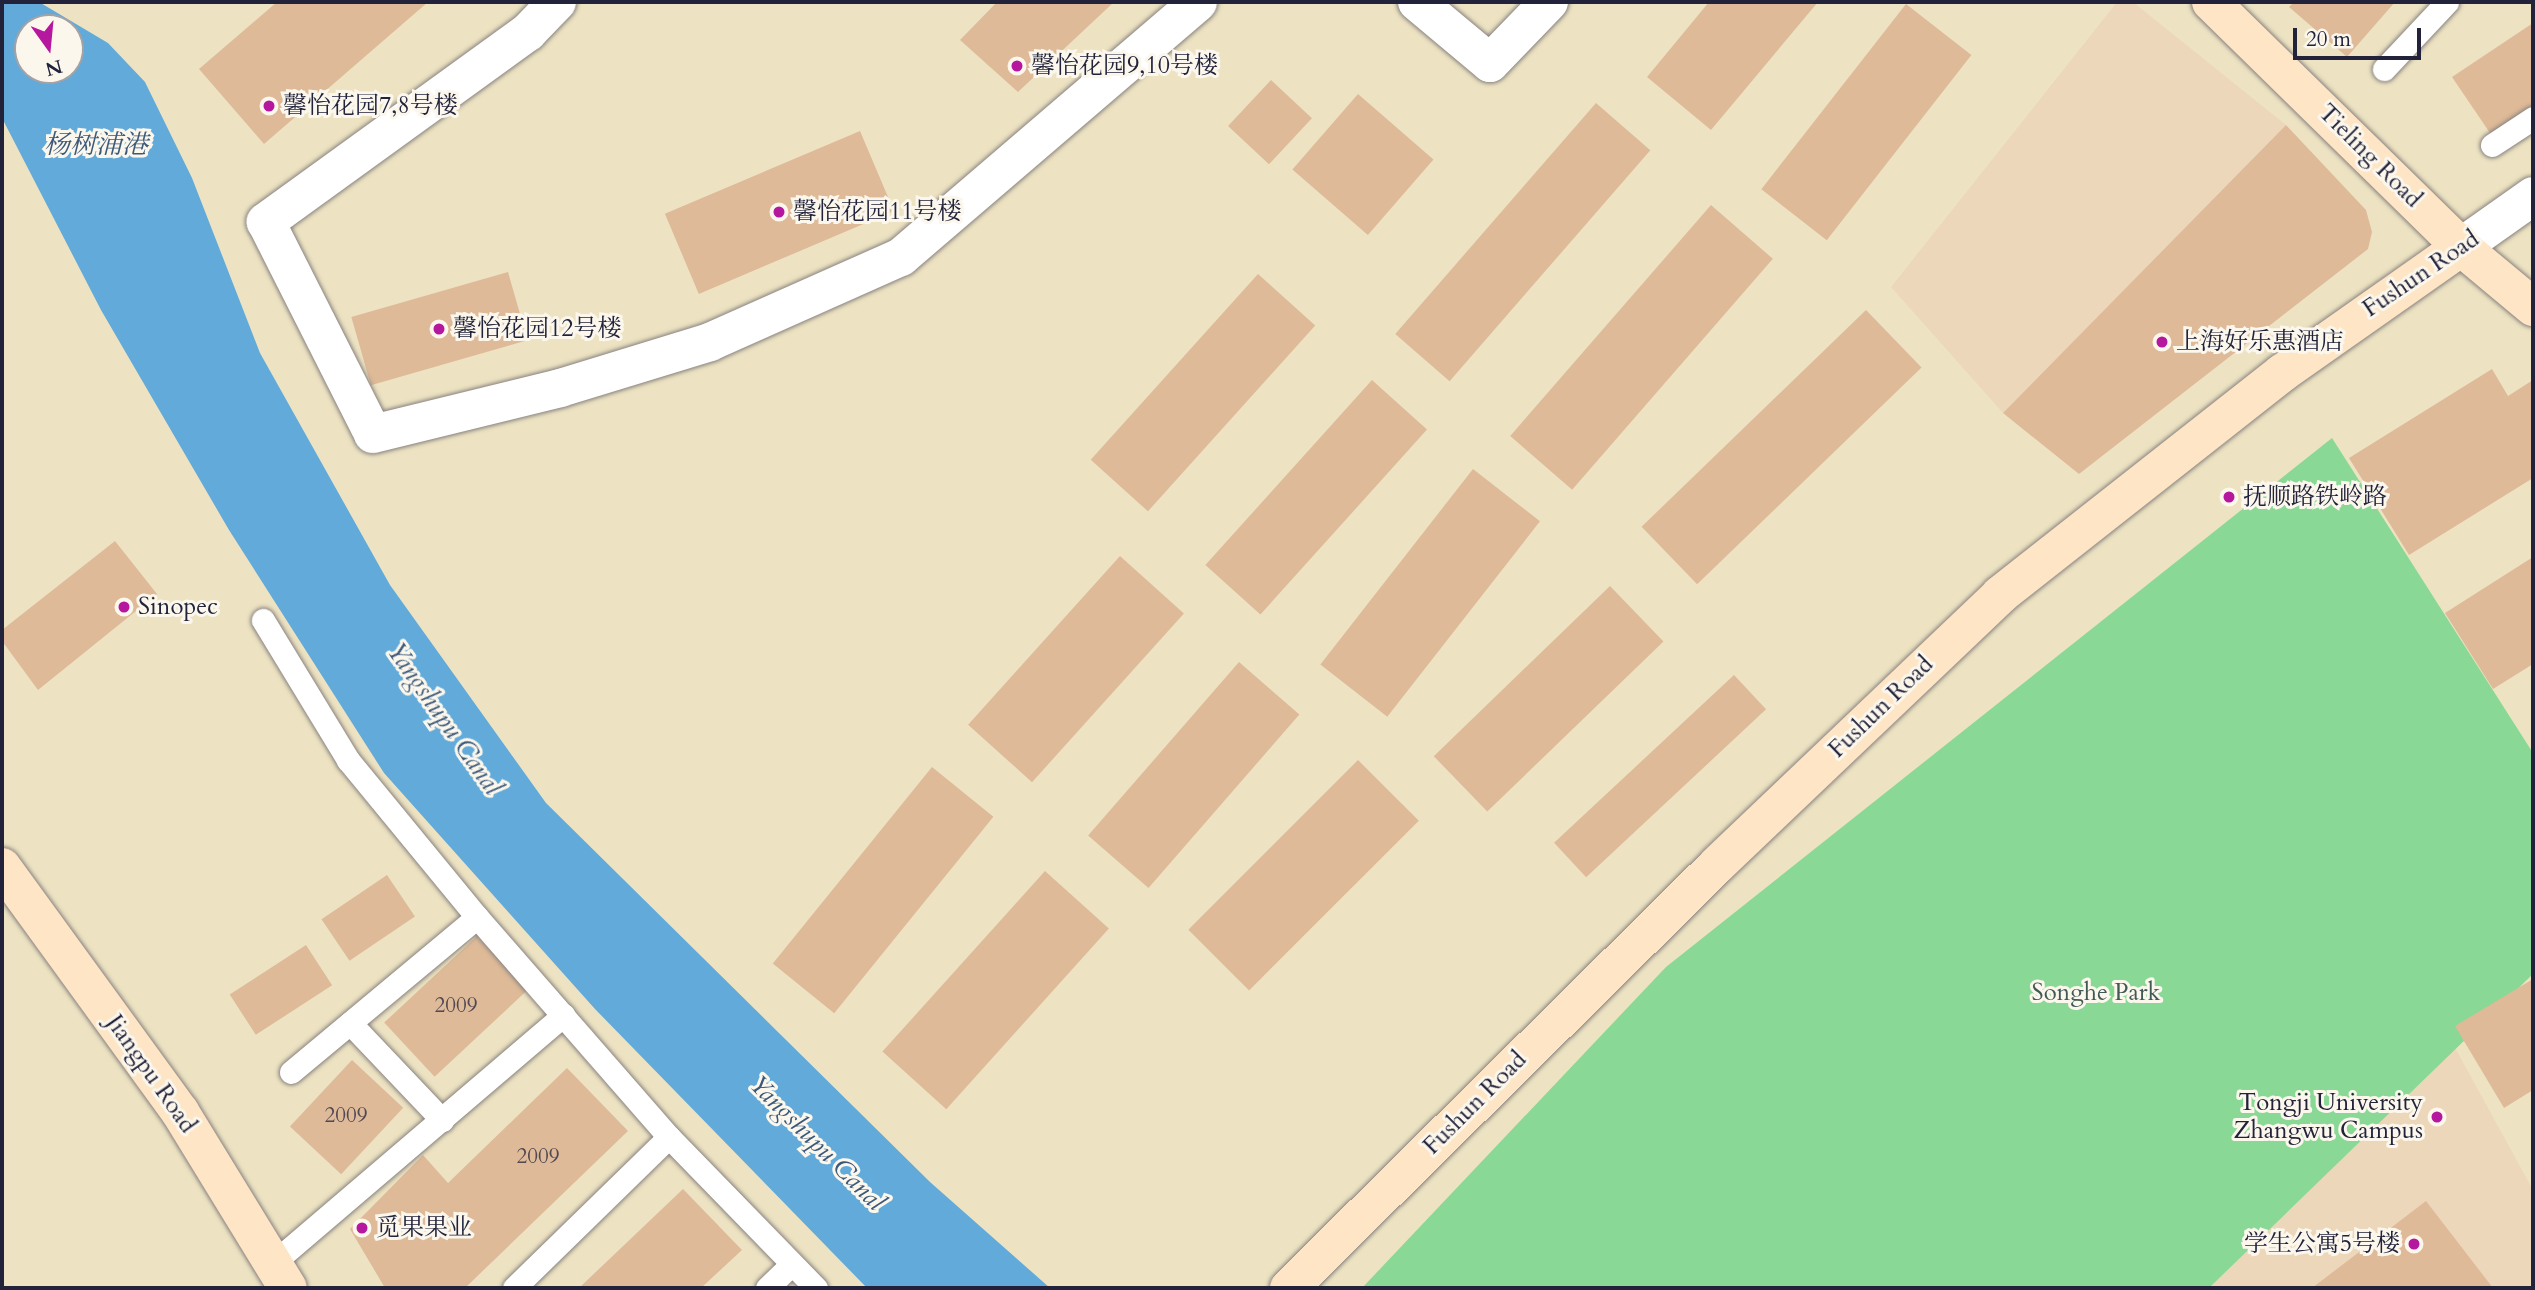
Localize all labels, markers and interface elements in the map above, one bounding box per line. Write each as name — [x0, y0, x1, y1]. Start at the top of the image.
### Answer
north arrow — [14, 14, 84, 84]
scale bar — [2297, 14, 2425, 58]
text: 20 m — [2306, 25, 2351, 54]
place label: 馨怡花园9,10号楼 — [1031, 52, 1218, 80]
text: N — [43, 53, 65, 82]
marker: 馨怡花园9,10号楼 — [1009, 58, 1025, 74]
place label: 馨怡花园7,8号楼 — [283, 92, 458, 120]
marker: 馨怡花园7,8号楼 — [261, 98, 277, 114]
street label: Tieling Road — [2312, 98, 2428, 214]
water label: 杨树浦港 — [44, 129, 148, 161]
place label: 馨怡花园11号楼 — [793, 198, 962, 226]
marker: 馨怡花园11号楼 — [771, 204, 787, 220]
street label: Fushun Road — [2357, 225, 2485, 323]
place label: 馨怡花园12号楼 — [453, 315, 622, 343]
marker: 馨怡花园12号楼 — [431, 321, 447, 337]
place label: 上海好乐惠酒店 — [2176, 328, 2344, 356]
marker: 上海好乐惠酒店 — [2154, 334, 2170, 350]
place label: 抚顺路铁岭路 — [2243, 483, 2387, 511]
marker: 抚顺路铁岭路 — [2221, 489, 2237, 505]
place label: Sinopec — [138, 593, 218, 621]
marker: Sinopec — [116, 599, 132, 615]
water label: Yangshupu Canal — [380, 636, 508, 802]
street label: Fushun Road — [1823, 650, 1939, 764]
park label: Songhe Park — [2032, 979, 2160, 1007]
house number: 2009 — [434, 993, 478, 1019]
street label: Jiangpu Road — [100, 1009, 202, 1139]
street label: Fushun Road — [1417, 1045, 1533, 1161]
water label: Yangshupu Canal — [742, 1068, 892, 1218]
place label: Tongji University Zhangwu Campus — [2233, 1089, 2423, 1145]
house number: 2009 — [324, 1103, 368, 1129]
marker: Tongji University Zhangwu Campus — [2429, 1109, 2445, 1125]
house number: 2009 — [516, 1144, 560, 1170]
place label: 觅果果业 — [376, 1214, 472, 1242]
marker: 觅果果业 — [354, 1220, 370, 1236]
place label: 学生公寓5号楼 — [2244, 1230, 2400, 1258]
marker: 学生公寓5号楼 — [2406, 1236, 2422, 1252]

